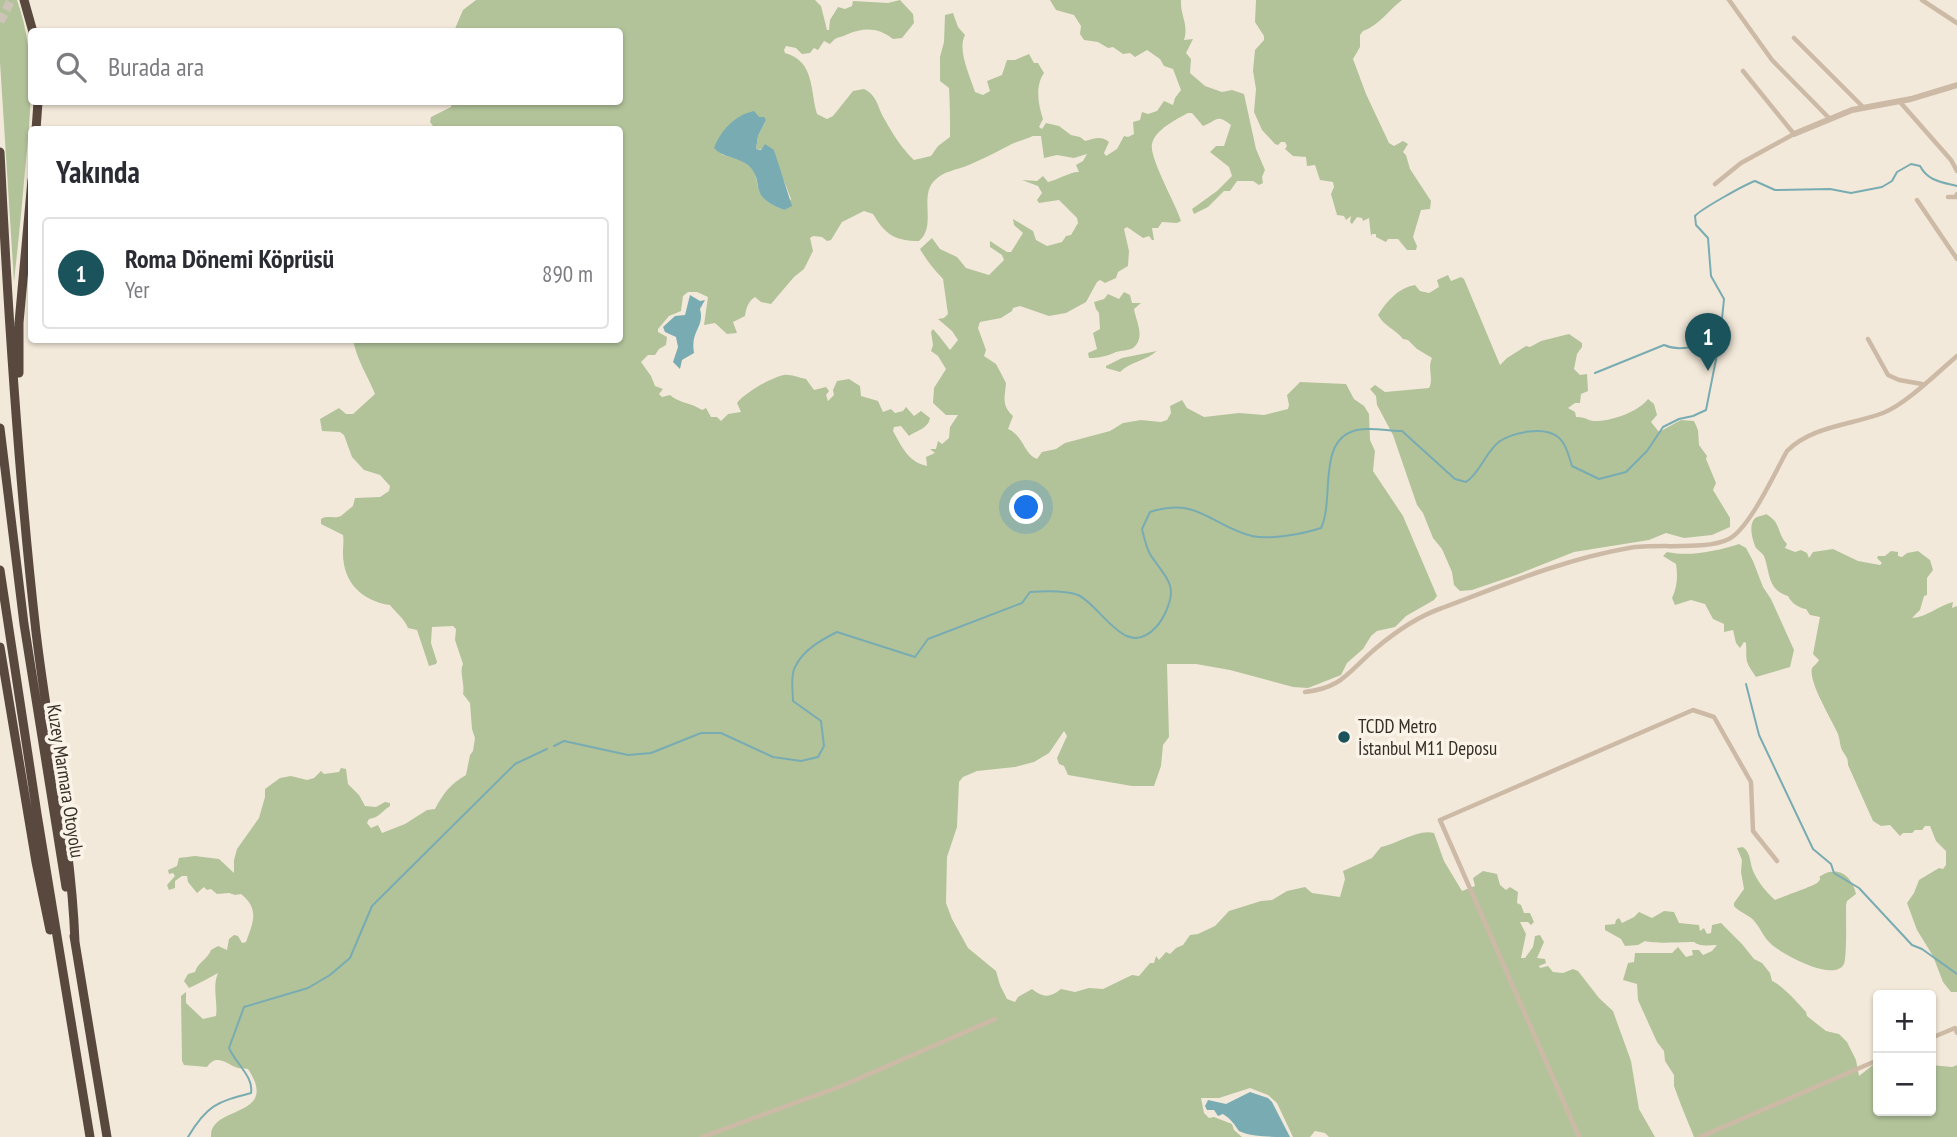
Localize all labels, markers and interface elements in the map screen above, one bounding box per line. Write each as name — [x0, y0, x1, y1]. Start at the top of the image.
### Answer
search box — [28, 28, 623, 105]
icon: search — [52, 48, 90, 86]
text: Burada ara — [108, 50, 204, 83]
text: Yakında — [56, 152, 140, 191]
text: Roma Dönemi Köprüsü — [125, 242, 334, 275]
text: 1 — [76, 259, 87, 288]
text: 890 m — [542, 259, 593, 288]
text: Yer — [125, 275, 150, 304]
pin: 1 — [1685, 313, 1731, 371]
your location — [1009, 490, 1043, 524]
street label: Kuzey Marmara Otoyolu — [42, 702, 90, 860]
place label: TCDD Metro İstanbul M11 Deposu — [1358, 714, 1497, 760]
marker: TCDD Metro İstanbul M11 Deposu — [1336, 729, 1352, 745]
map controls — [1873, 990, 1936, 1116]
button: + — [1873, 990, 1936, 1053]
button: − — [1873, 1053, 1936, 1116]

